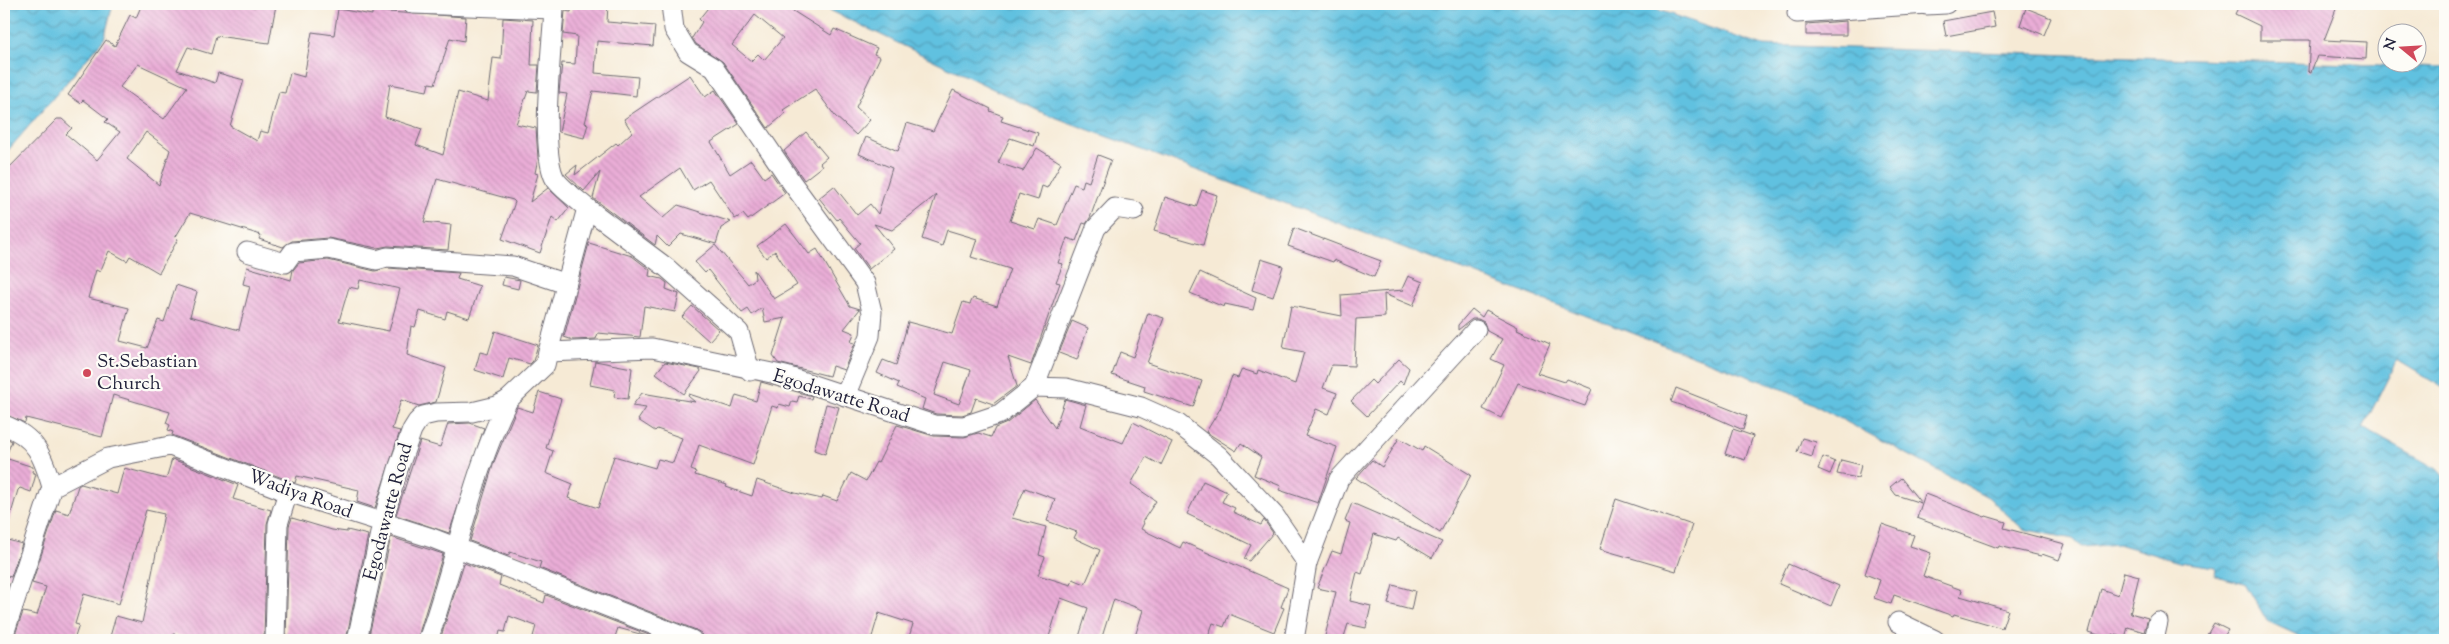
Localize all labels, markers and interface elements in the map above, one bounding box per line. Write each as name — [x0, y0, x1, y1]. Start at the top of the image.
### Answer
north arrow — [2376, 22, 2426, 72]
text: N — [2380, 36, 2403, 53]
place label: St.Sebastian Church — [97, 349, 198, 398]
street label: Egodawatte Road — [769, 363, 913, 431]
marker: St.Sebastian Church — [81, 367, 93, 379]
street label: Egodawatte Road — [358, 440, 420, 584]
street label: Wadiya Road — [244, 464, 356, 527]

